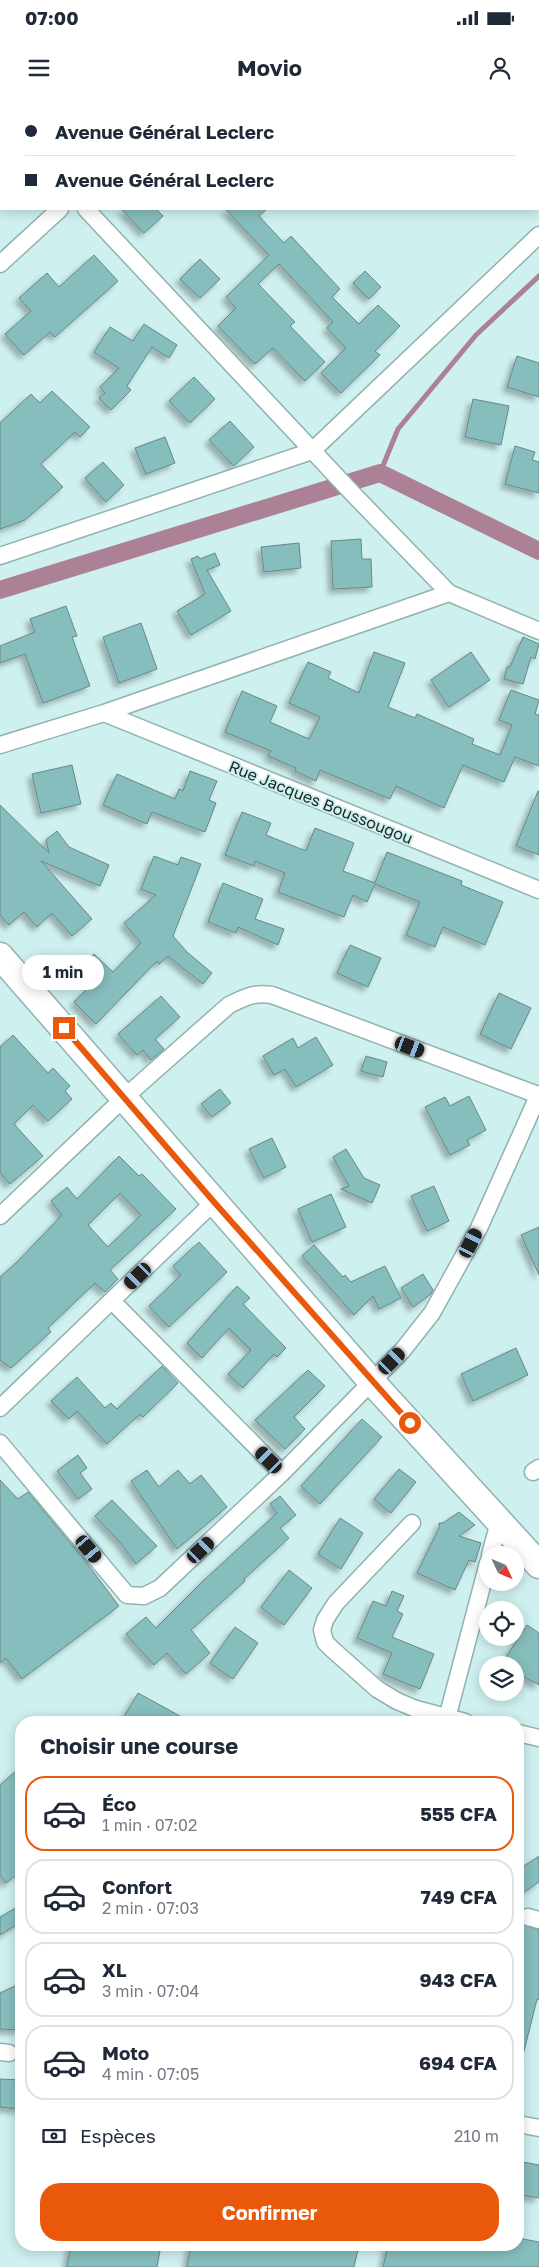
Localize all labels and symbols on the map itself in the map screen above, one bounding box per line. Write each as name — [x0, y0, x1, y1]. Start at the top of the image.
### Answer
street label: Rue Jacques Boussougou — [226, 756, 416, 848]
callout: 1 min — [23, 956, 105, 990]
route end — [53, 1017, 75, 1039]
car — [393, 1035, 426, 1059]
car — [457, 1226, 484, 1260]
car — [121, 1260, 154, 1292]
car — [376, 1345, 407, 1377]
route start — [399, 1412, 421, 1434]
car — [253, 1444, 284, 1476]
car — [73, 1533, 104, 1565]
car — [184, 1534, 217, 1566]
north arrow — [479, 1546, 524, 1591]

